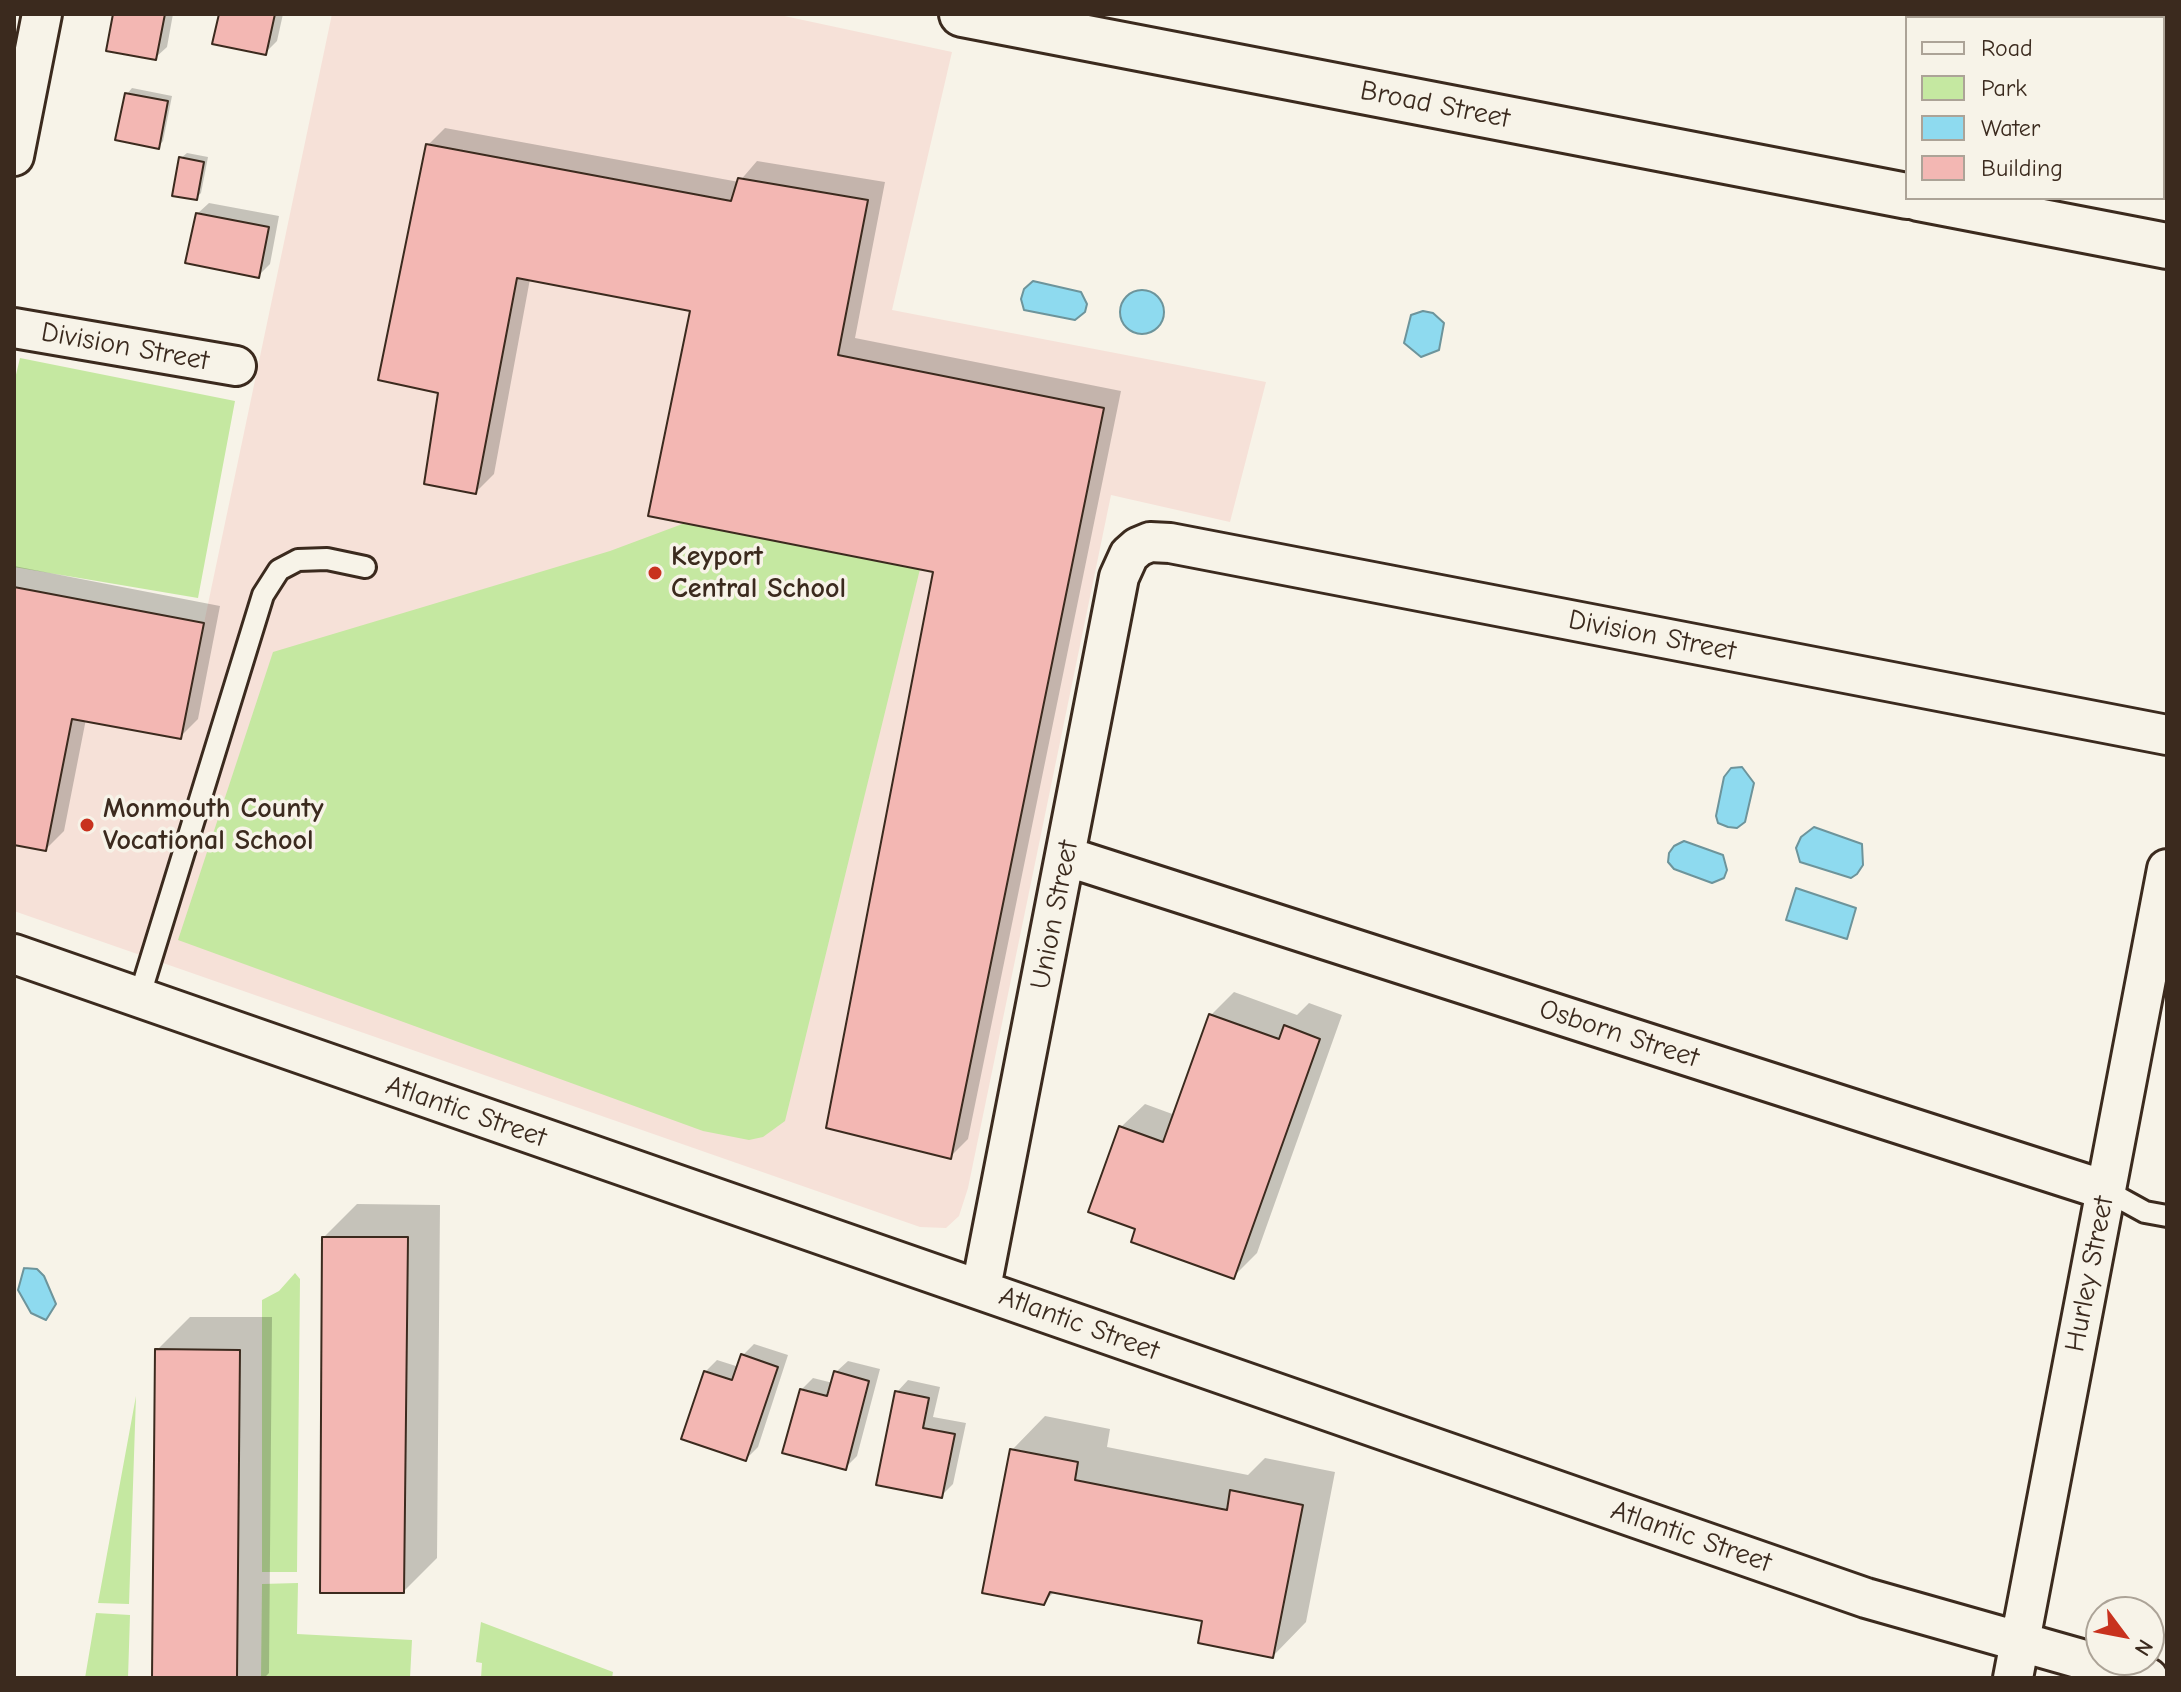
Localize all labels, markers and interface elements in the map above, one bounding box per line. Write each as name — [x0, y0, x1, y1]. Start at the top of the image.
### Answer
legend — [1905, 16, 2165, 200]
text: Road — [1981, 34, 2033, 62]
street label: Broad Street — [1357, 74, 1513, 136]
text: Park — [1981, 74, 2027, 102]
text: Water — [1981, 114, 2040, 142]
text: Building — [1981, 154, 2063, 182]
street label: Division Street — [38, 316, 212, 378]
place label: Keyport Central School — [671, 540, 846, 606]
marker: Keyport Central School — [646, 564, 664, 582]
street label: Division Street — [1565, 603, 1739, 669]
place label: Monmouth County Vocational School — [103, 792, 323, 858]
marker: Monmouth County Vocational School — [78, 816, 96, 834]
street label: Union Street — [1024, 838, 1086, 992]
street label: Osborn Street — [1535, 992, 1703, 1076]
street label: Atlantic Street — [381, 1069, 551, 1155]
street label: Hurley Street — [2058, 1193, 2122, 1355]
street label: Atlantic Street — [994, 1280, 1164, 1368]
street label: Atlantic Street — [1606, 1494, 1776, 1580]
north arrow — [2085, 1596, 2165, 1676]
text: N — [2129, 1635, 2158, 1661]

